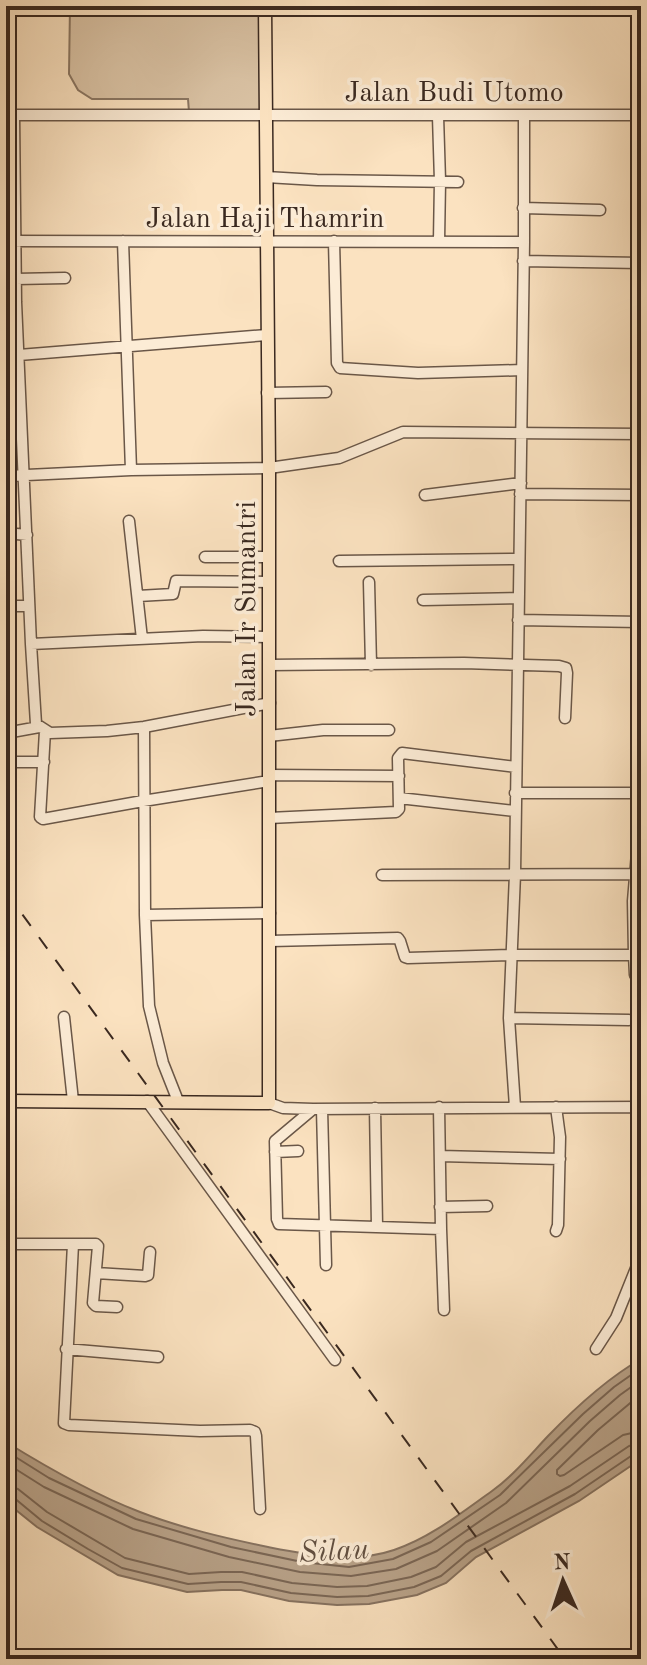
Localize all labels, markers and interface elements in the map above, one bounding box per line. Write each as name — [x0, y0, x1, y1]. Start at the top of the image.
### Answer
street label: Jalan Budi Utomo — [344, 80, 564, 108]
street label: Jalan Haji Thamrin — [145, 206, 385, 234]
street label: Jalan Ir Sumantri — [234, 501, 262, 717]
water label: Silau — [298, 1535, 370, 1569]
north arrow — [523, 1541, 603, 1621]
text: N — [553, 1552, 571, 1574]

